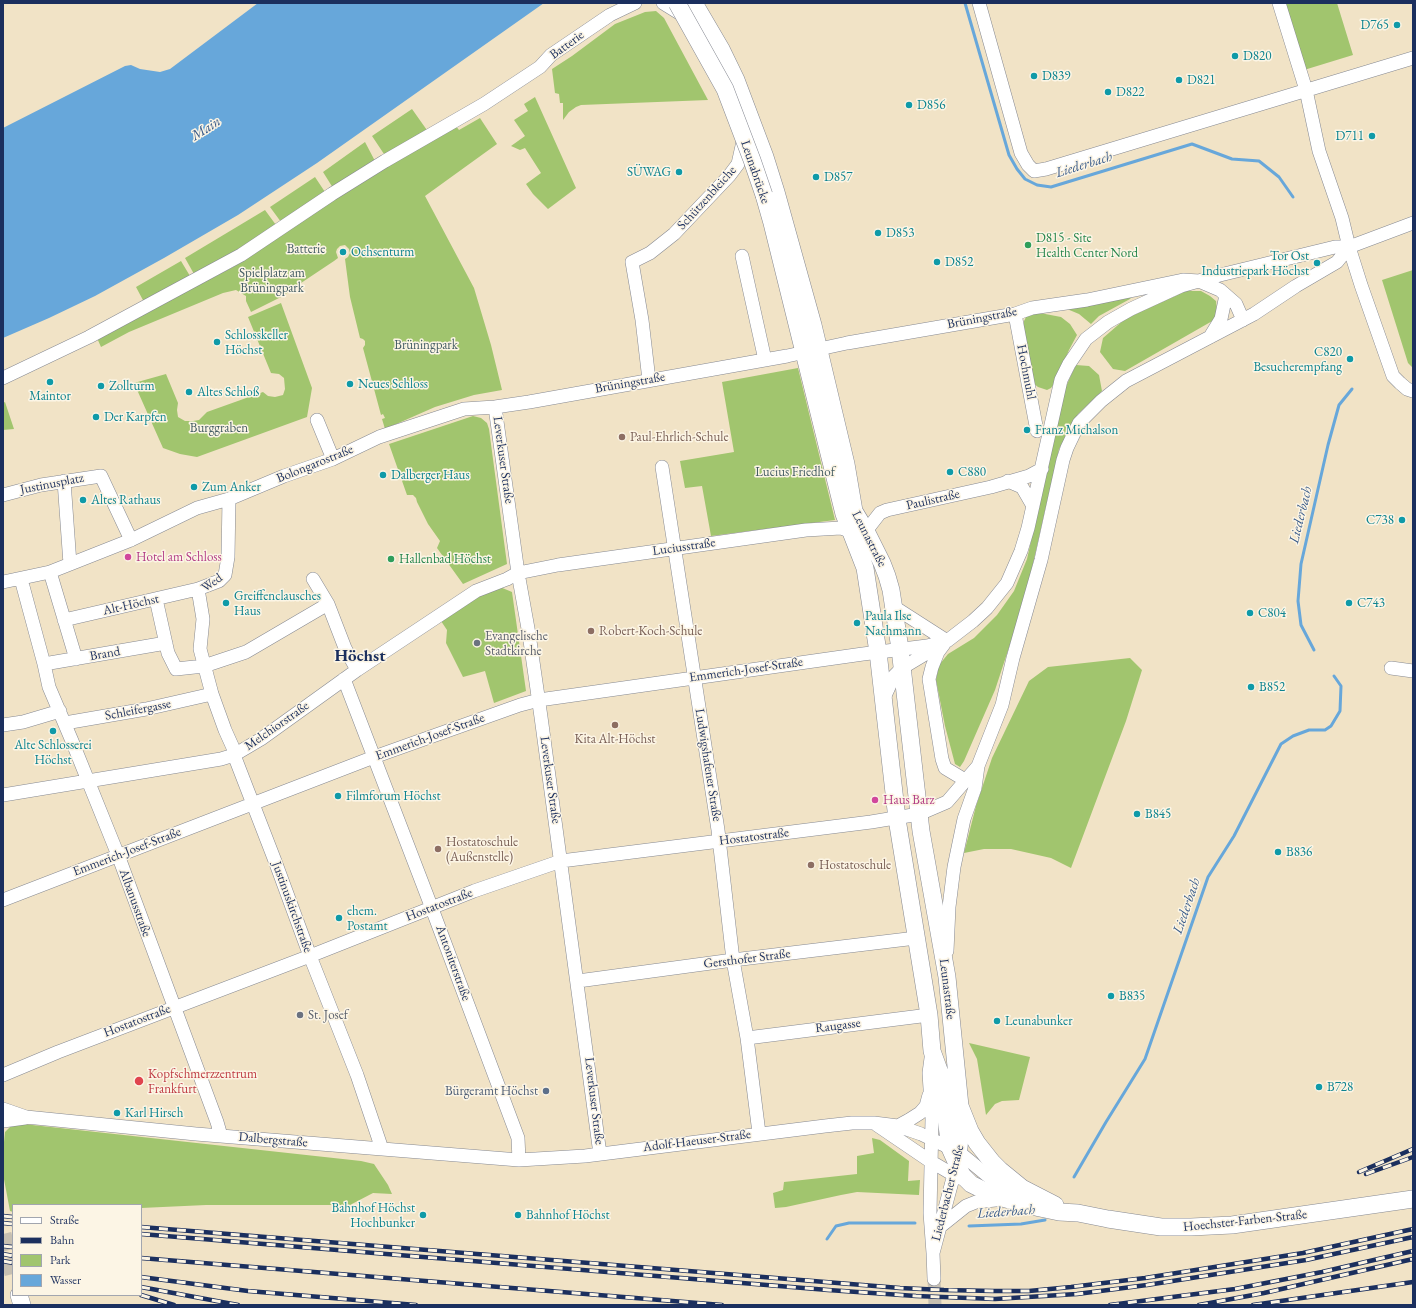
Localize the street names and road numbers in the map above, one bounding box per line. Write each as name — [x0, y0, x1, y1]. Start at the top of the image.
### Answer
street label: Batterie — [547, 27, 587, 63]
street label: Leunabrücke — [737, 138, 773, 206]
street label: Schützenbleiche — [674, 163, 740, 233]
street label: Brüningstraße — [946, 304, 1018, 332]
street label: Hochmuhl — [1013, 343, 1039, 401]
street label: Brüningstraße — [594, 369, 666, 397]
street label: Leverkuser Straße — [489, 415, 517, 505]
street label: Bolongarostraße — [274, 442, 356, 486]
street label: Justinusplatz — [19, 470, 85, 498]
street label: Paulistraße — [905, 486, 961, 514]
street label: Leunastraße — [848, 508, 890, 570]
street label: Luciusstraße — [652, 535, 716, 559]
street label: Wed — [198, 570, 226, 596]
street label: Alt-Höchst — [101, 591, 161, 619]
street label: Brand — [89, 644, 121, 664]
street label: Emmerich-Josef-Straße — [688, 654, 804, 686]
street label: Schleifergasse — [104, 696, 172, 724]
street label: Melchiorstraße — [242, 698, 312, 754]
street label: Ludwigshafener Straße — [691, 708, 725, 822]
street label: Emmerich-Josef-Straße — [373, 710, 487, 764]
street label: Leverkuser Straße — [536, 735, 564, 825]
street label: Emmerich-Josef-Straße — [71, 824, 183, 880]
street label: Hostatostraße — [718, 825, 790, 849]
street label: Justinuskirchstraße — [268, 859, 316, 955]
street label: Albanusstraße — [116, 867, 154, 939]
street label: Hostatostraße — [403, 885, 475, 925]
street label: Antoniterstraße — [432, 923, 474, 1003]
street label: Gersthofer Straße — [703, 946, 791, 972]
street label: Leunastraße — [936, 958, 958, 1020]
street label: Hostatostraße — [101, 1001, 173, 1041]
street label: Raugasse — [814, 1015, 862, 1037]
street label: Leverkuser Straße — [581, 1056, 607, 1146]
street label: Adolf-Haeuser-Straße — [642, 1127, 752, 1155]
street label: Dalbergstraße — [238, 1129, 308, 1151]
street label: Liederbacher Straße — [929, 1143, 967, 1243]
street label: Hoechster-Farben-Straße — [1182, 1207, 1308, 1235]

